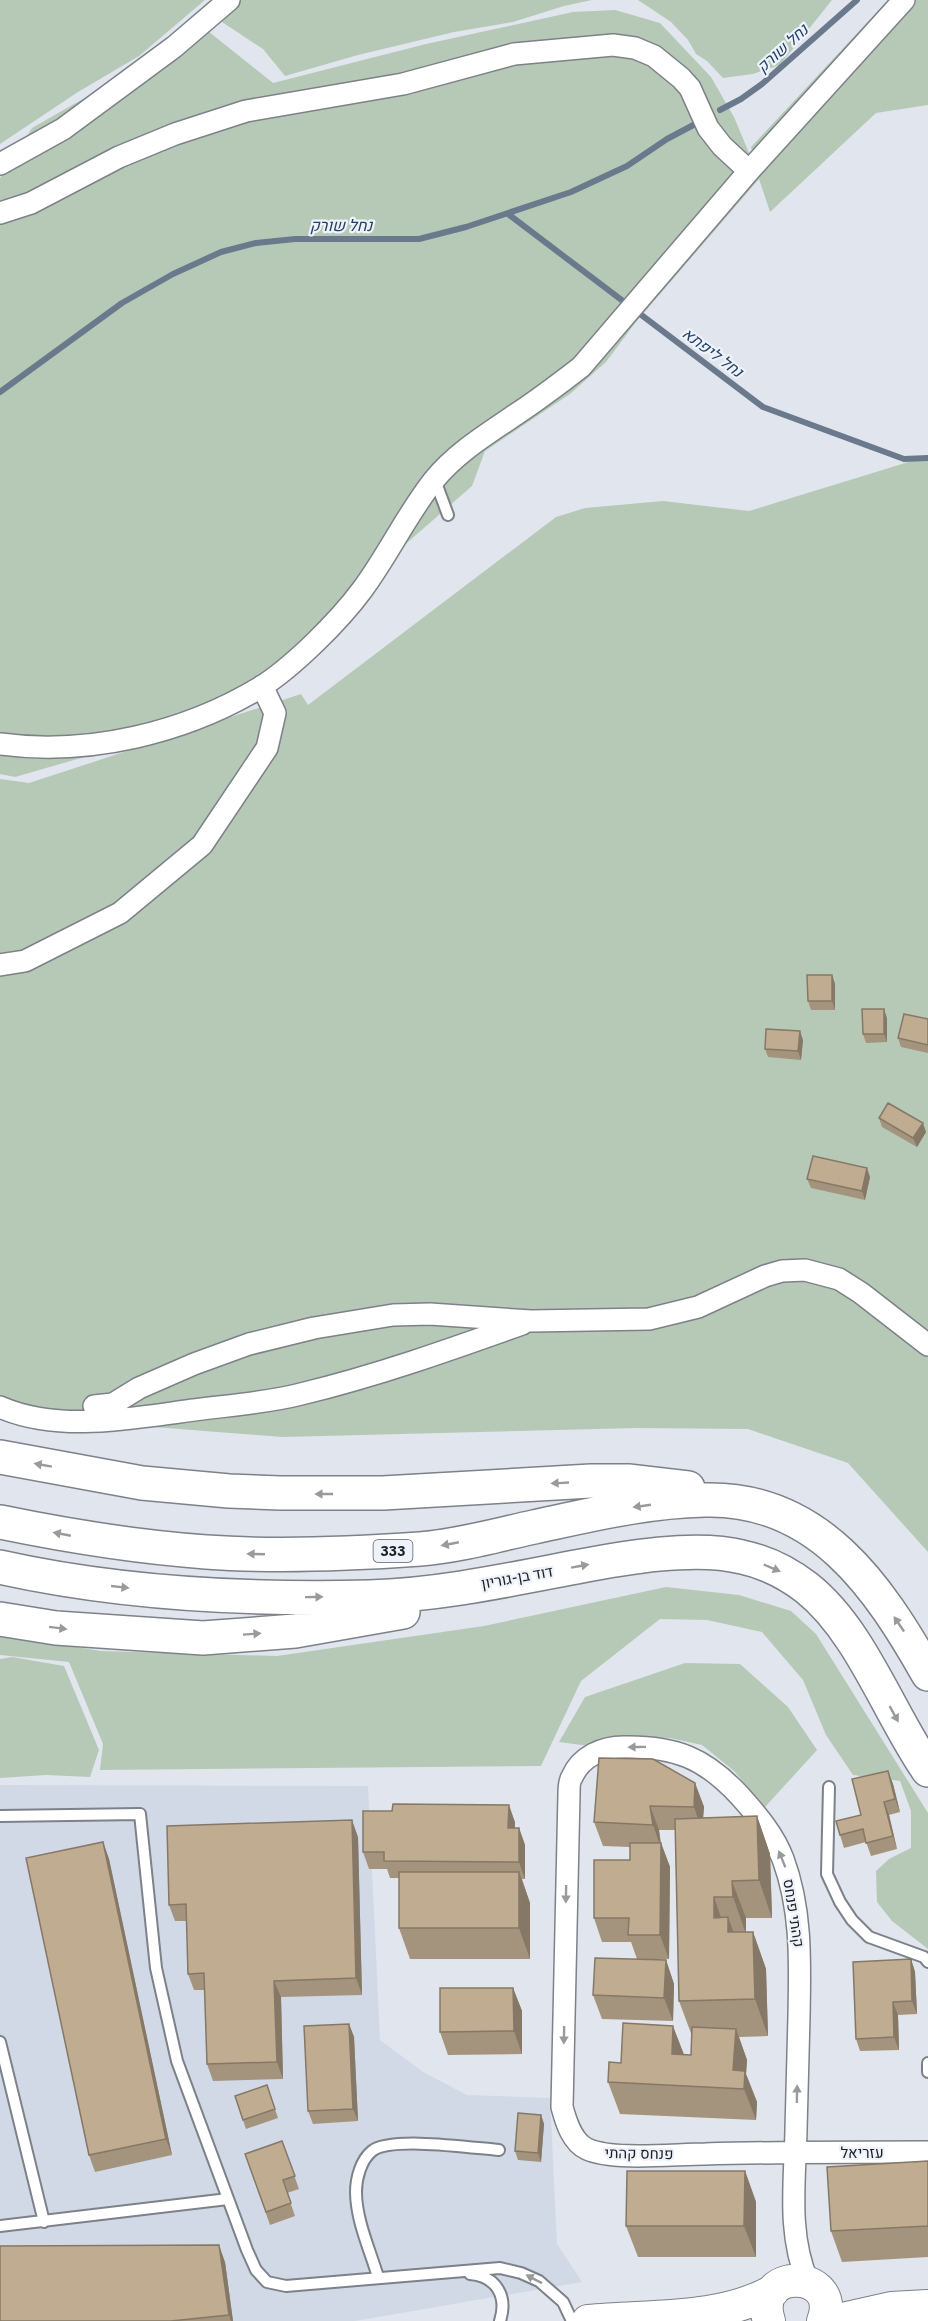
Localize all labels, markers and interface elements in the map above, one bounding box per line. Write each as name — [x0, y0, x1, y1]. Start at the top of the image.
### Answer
water label: נחל שורק — [752, 19, 813, 76]
water label: נחל שורק — [310, 215, 374, 235]
water label: נחל ליפתא — [679, 323, 748, 382]
one-way arrow — [34, 1460, 53, 1469]
one-way arrow — [550, 1478, 569, 1488]
one-way arrow — [315, 1489, 334, 1499]
one-way arrow — [632, 1502, 651, 1511]
one-way arrow — [53, 1529, 72, 1538]
road number: 333 — [374, 1540, 412, 1562]
one-way arrow — [441, 1540, 460, 1549]
one-way arrow — [247, 1549, 266, 1559]
street label: דוד בן-גוריון — [480, 1561, 555, 1593]
one-way arrow — [571, 1561, 590, 1570]
one-way arrow — [763, 1563, 781, 1573]
one-way arrow — [110, 1582, 129, 1592]
one-way arrow — [305, 1593, 324, 1602]
one-way arrow — [893, 1616, 904, 1632]
one-way arrow — [48, 1623, 67, 1632]
one-way arrow — [243, 1630, 262, 1639]
one-way arrow — [889, 1706, 899, 1723]
one-way arrow — [628, 1742, 647, 1752]
one-way arrow — [777, 1850, 787, 1868]
street label: קהתי פנחס — [779, 1877, 809, 1949]
one-way arrow — [562, 1885, 571, 1904]
one-way arrow — [559, 2026, 569, 2045]
one-way arrow — [792, 2084, 802, 2103]
street label: פנחס קהתי — [604, 2143, 674, 2163]
street label: עזריאל — [840, 2143, 884, 2162]
one-way arrow — [525, 2275, 542, 2284]

